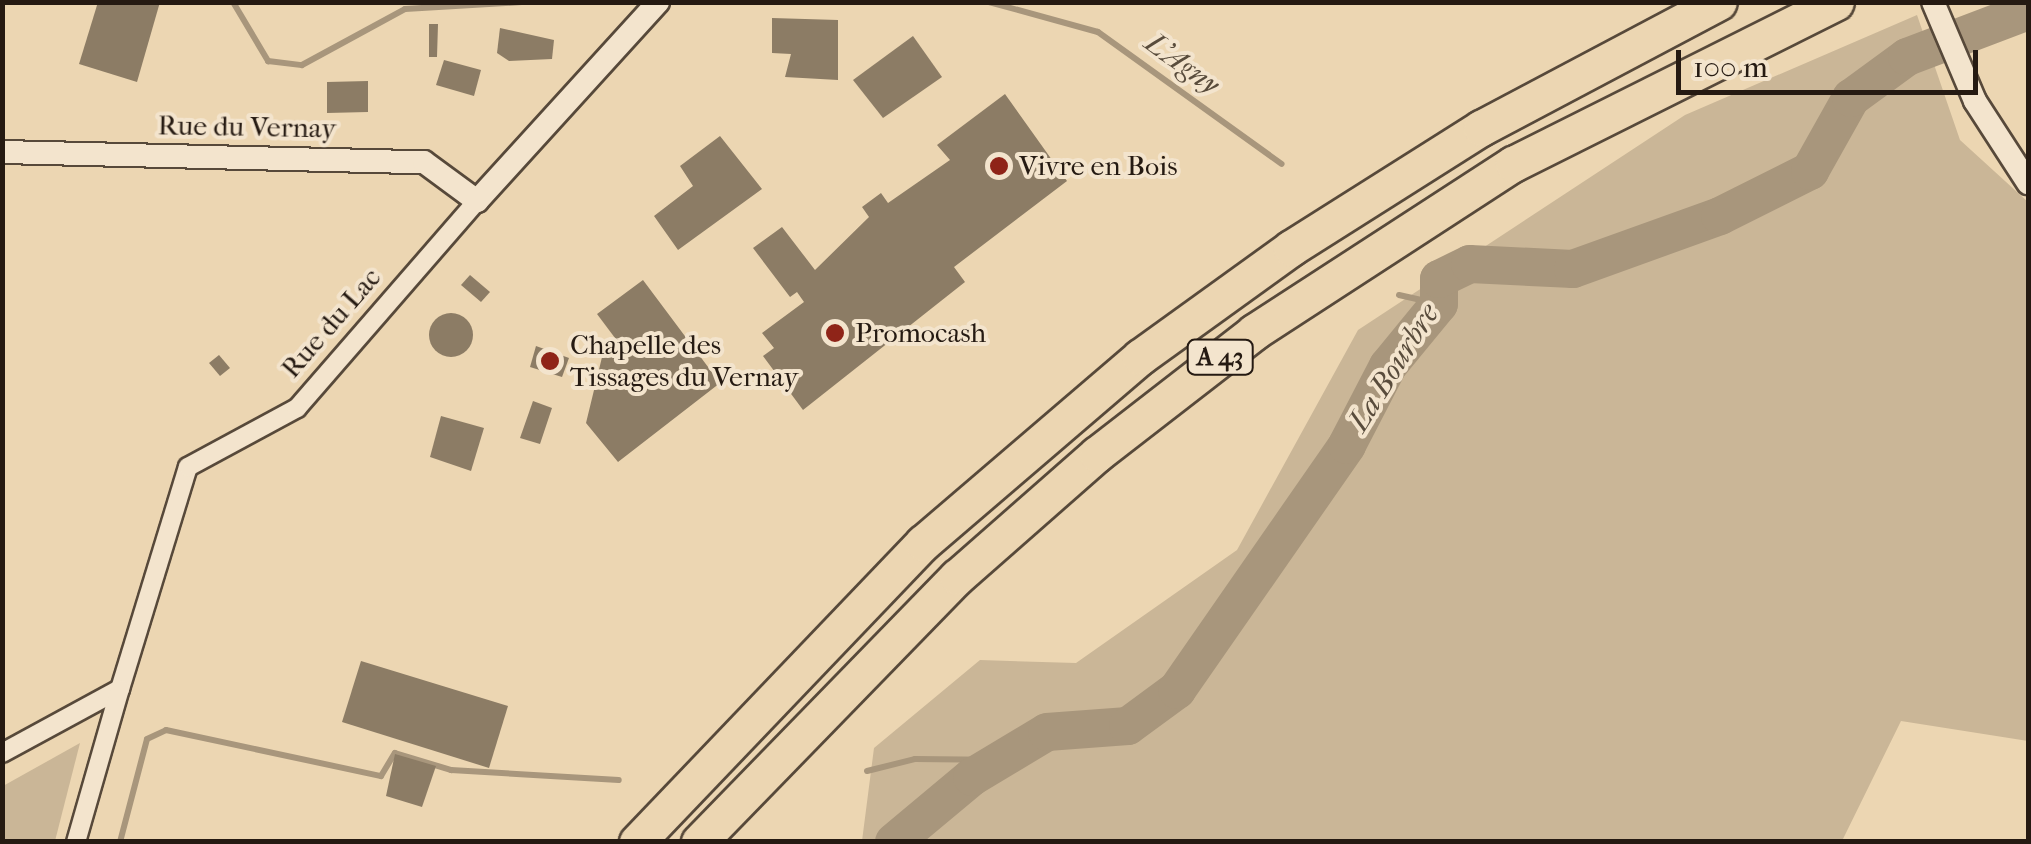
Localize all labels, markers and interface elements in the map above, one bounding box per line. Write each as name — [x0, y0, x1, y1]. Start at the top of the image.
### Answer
water label: L'Agny — [1138, 25, 1226, 103]
scale bar — [1681, 30, 1984, 92]
text: 100 m — [1693, 50, 1768, 85]
street label: Rue du Vernay — [157, 109, 337, 145]
place label: Vivre en Bois — [1019, 149, 1178, 183]
marker: Vivre en Bois — [988, 155, 1010, 177]
street label: Rue du Lac — [274, 261, 388, 385]
water label: La Bourbre — [1341, 298, 1447, 438]
place label: Promocash — [855, 316, 986, 350]
marker: Promocash — [824, 322, 846, 344]
place label: Chapelle des Tissages du Vernay — [570, 328, 798, 394]
road number: A 43 — [1185, 337, 1255, 377]
marker: Chapelle des Tissages du Vernay — [539, 350, 561, 372]

